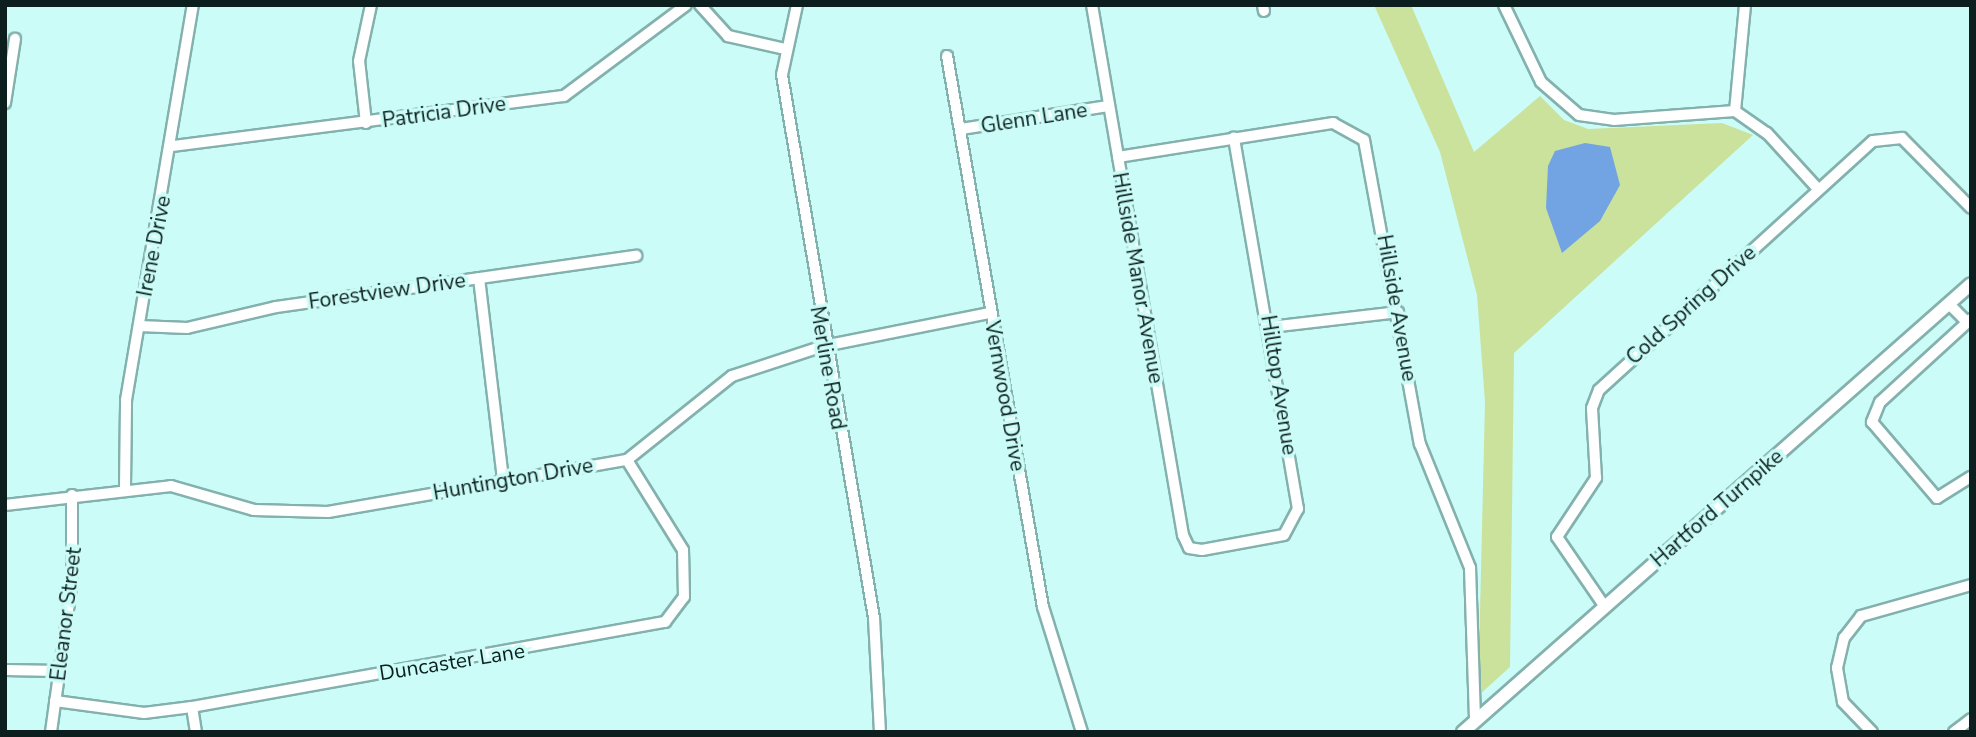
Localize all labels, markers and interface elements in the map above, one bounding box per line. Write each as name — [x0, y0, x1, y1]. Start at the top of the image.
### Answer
street label: Patricia Drive — [381, 91, 507, 133]
street label: Glenn Lane — [979, 97, 1089, 139]
street label: Hillside Manor Avenue — [1107, 170, 1169, 386]
street label: Irene Drive — [132, 193, 176, 299]
street label: Hillside Avenue — [1372, 233, 1422, 383]
street label: Cold Spring Drive — [1621, 240, 1761, 370]
street label: Forestview Drive — [307, 267, 467, 315]
street label: Merline Road — [805, 304, 851, 432]
street label: Hilltop Avenue — [1256, 313, 1302, 457]
street label: Vernwood Drive — [979, 319, 1031, 473]
street label: Hartford Turnpike — [1646, 444, 1788, 572]
street label: Huntington Drive — [431, 453, 595, 505]
street label: Eleanor Street — [45, 546, 87, 682]
street label: Duncaster Lane — [377, 638, 527, 686]

